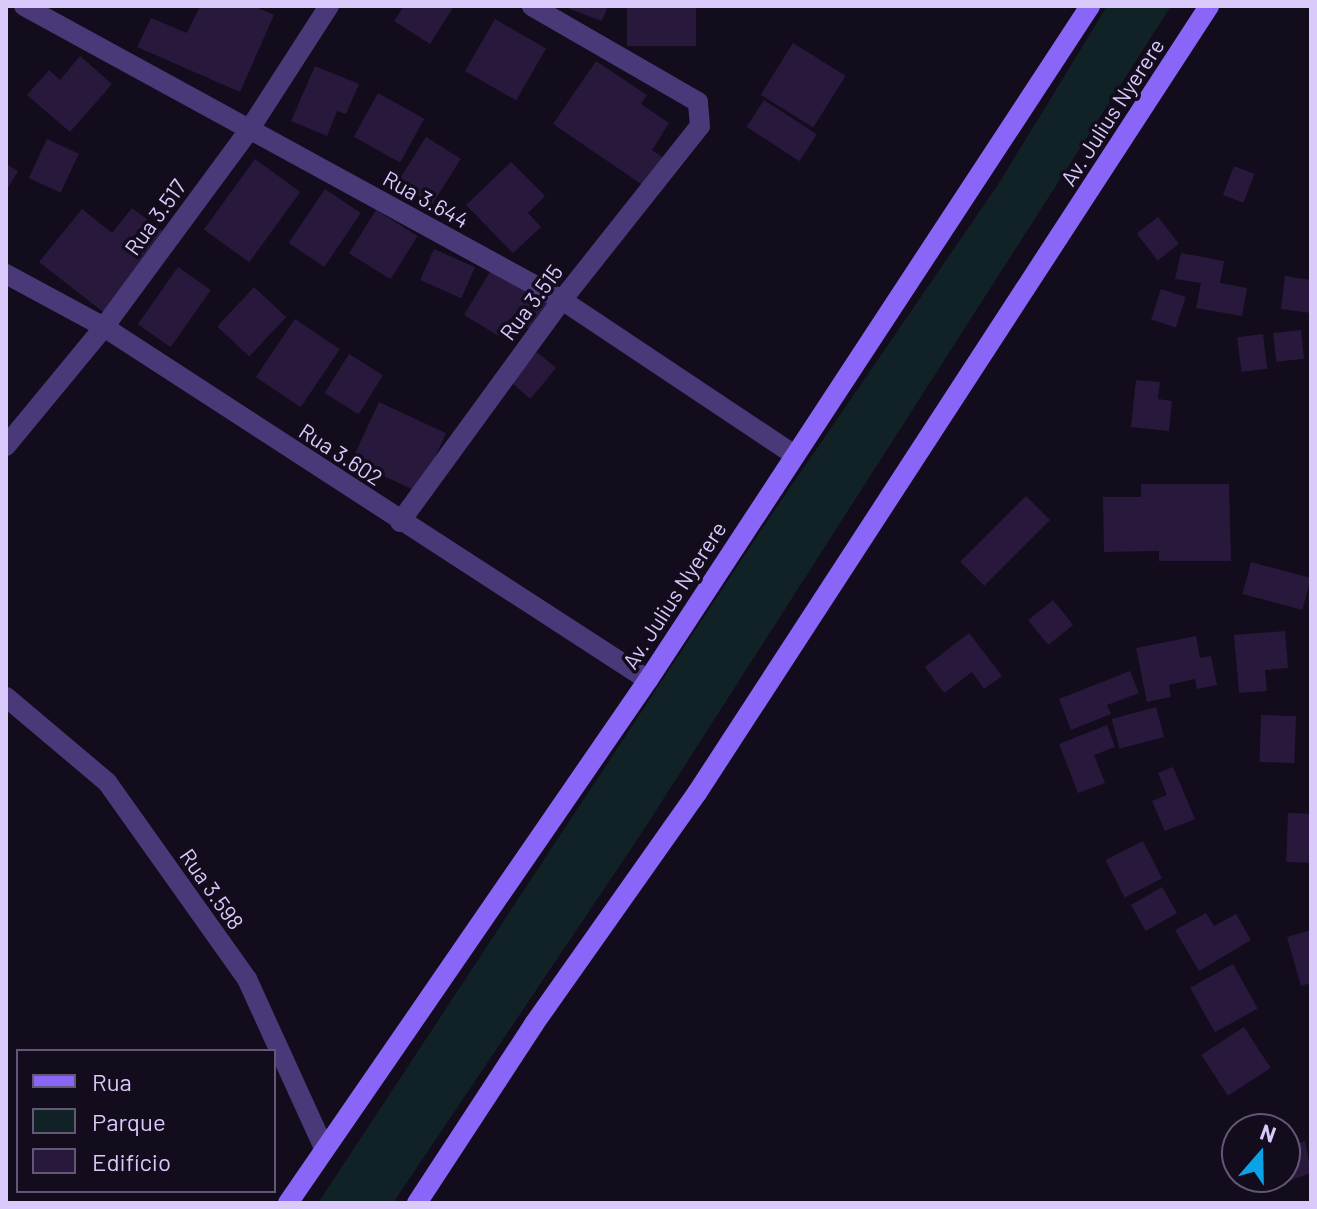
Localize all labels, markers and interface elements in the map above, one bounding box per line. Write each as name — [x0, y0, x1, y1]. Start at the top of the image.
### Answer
street label: Av. Julius Nyerere — [1055, 33, 1169, 191]
street label: Rua 3.644 — [379, 165, 473, 233]
street label: Rua 3.517 — [119, 174, 191, 260]
street label: Rua 3.515 — [494, 259, 568, 345]
street label: Rua 3.602 — [294, 417, 388, 491]
street label: Av. Julius Nyerere — [617, 516, 731, 674]
street label: Rua 3.598 — [175, 844, 249, 934]
legend — [16, 1049, 276, 1193]
text: Rua — [92, 1067, 132, 1096]
text: Parque — [92, 1107, 166, 1136]
north arrow — [1221, 1113, 1301, 1193]
text: N — [1257, 1118, 1280, 1147]
text: Edifício — [92, 1147, 171, 1176]

